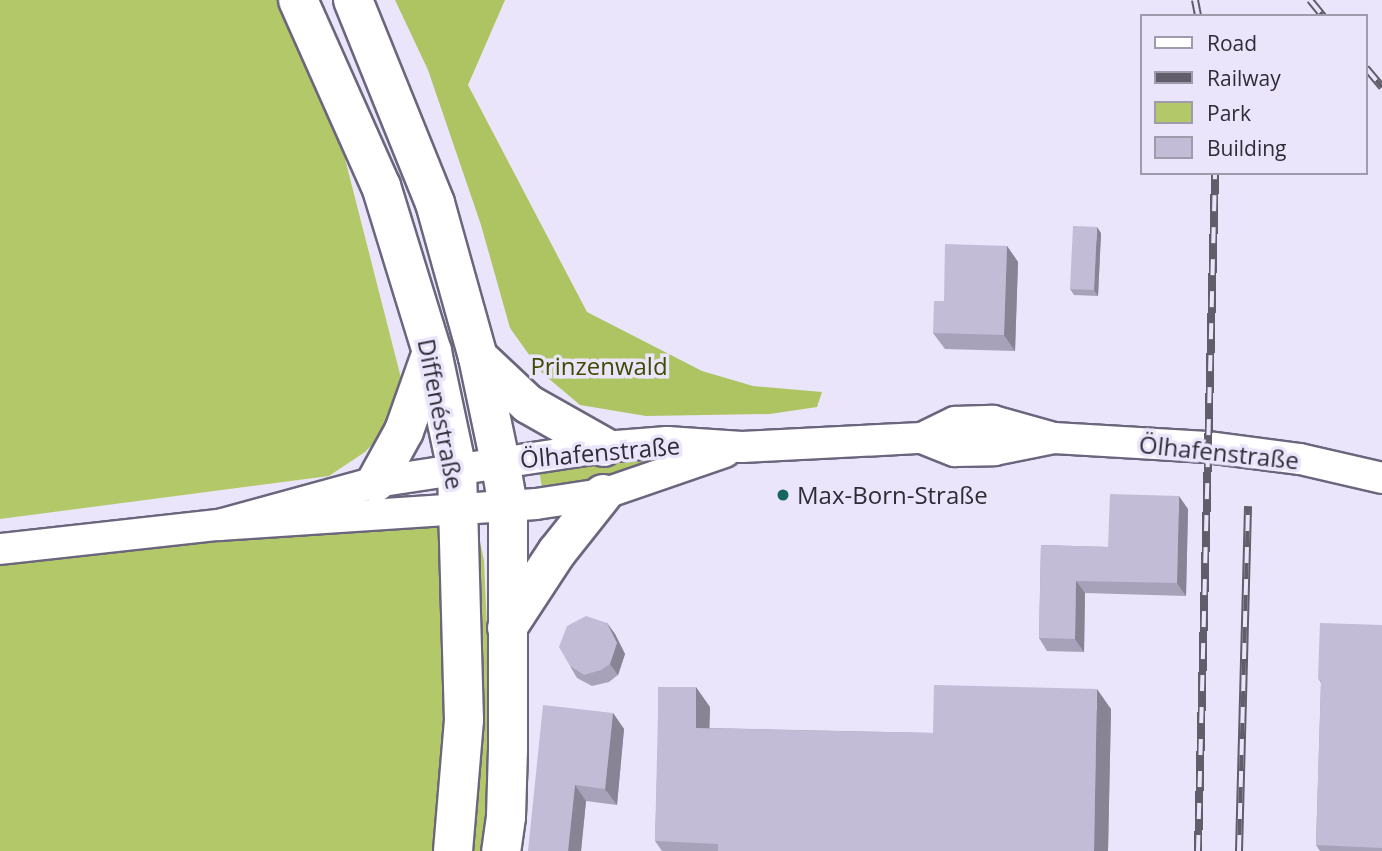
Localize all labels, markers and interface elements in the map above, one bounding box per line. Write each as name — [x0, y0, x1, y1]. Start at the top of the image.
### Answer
legend — [1140, 14, 1368, 175]
text: Road — [1207, 29, 1257, 57]
text: Railway — [1207, 64, 1281, 92]
text: Park — [1207, 99, 1251, 127]
text: Building — [1207, 134, 1286, 162]
street label: Diffenéstraße — [412, 336, 470, 492]
park label: Prinzenwald — [530, 352, 668, 380]
street label: Ölhafenstraße — [1138, 429, 1300, 475]
street label: Ölhafenstraße — [519, 431, 681, 473]
place label: Max-Born-Straße — [797, 481, 988, 509]
marker: Max-Born-Straße — [775, 487, 791, 503]

